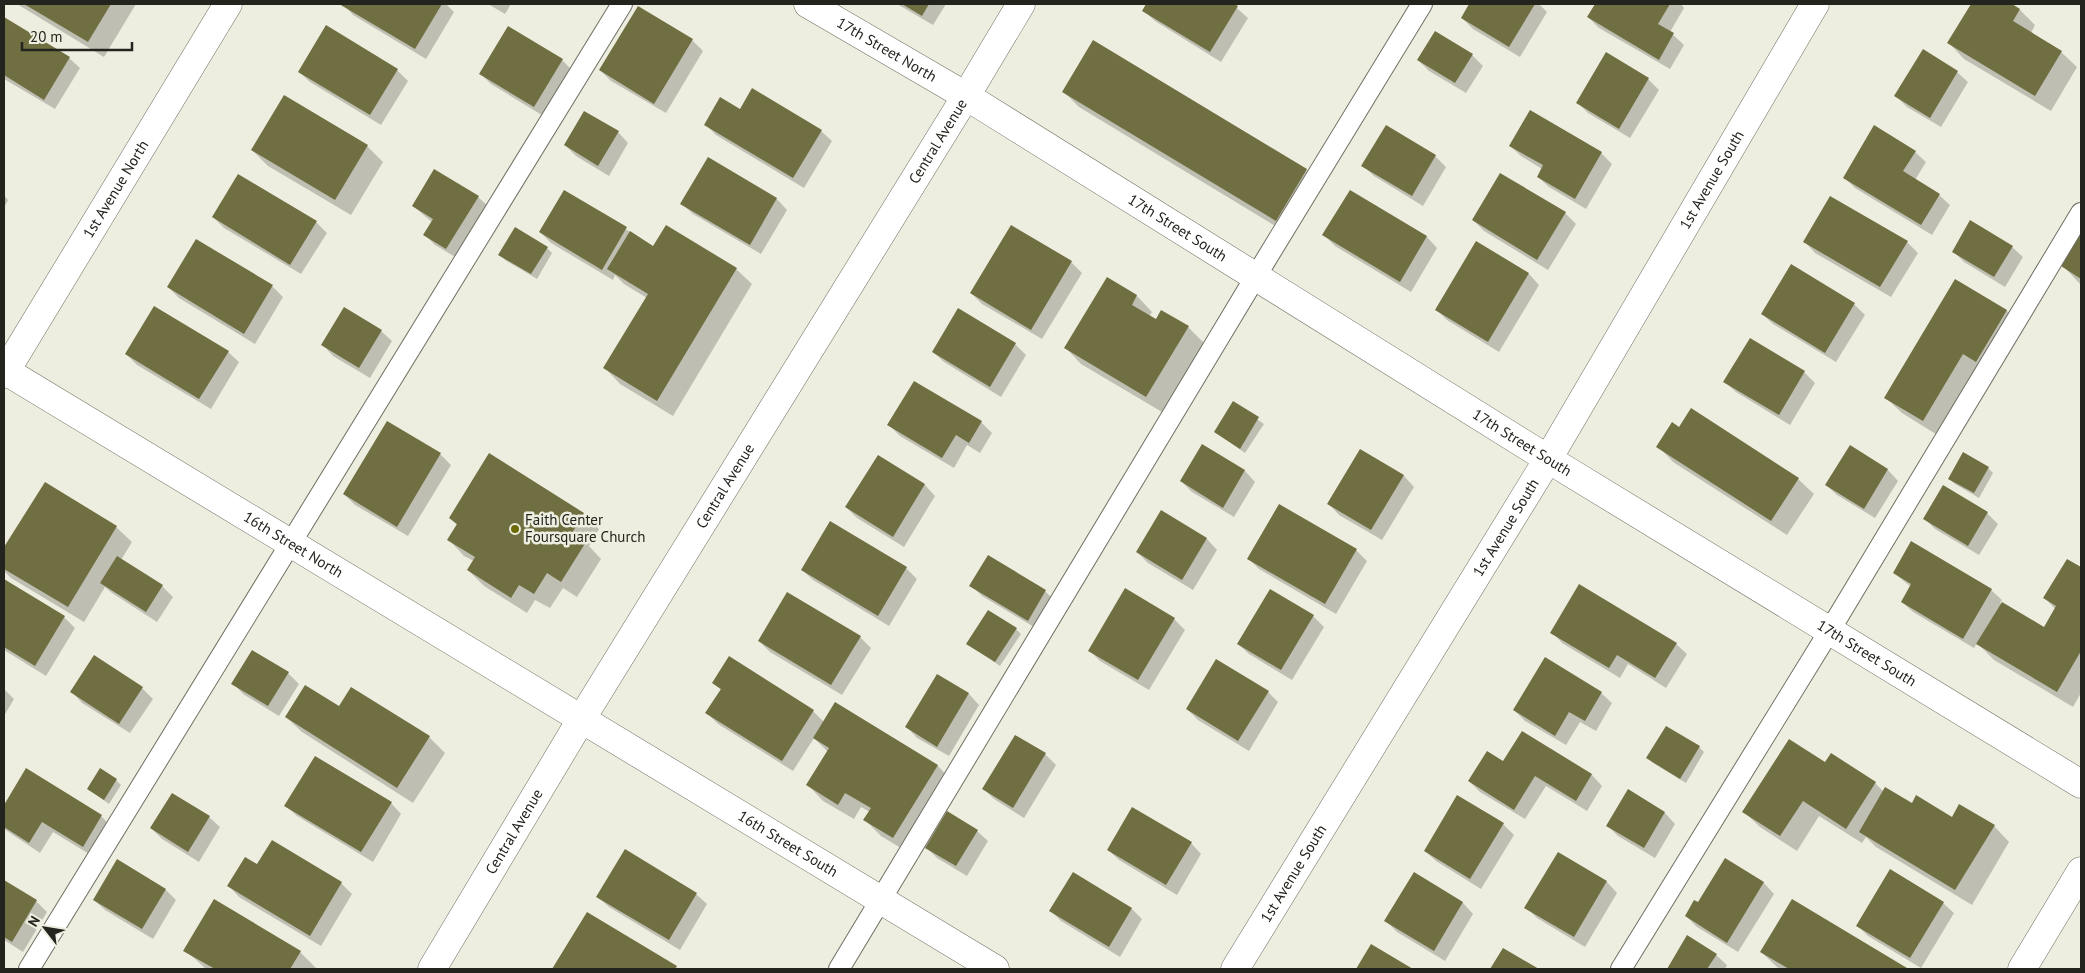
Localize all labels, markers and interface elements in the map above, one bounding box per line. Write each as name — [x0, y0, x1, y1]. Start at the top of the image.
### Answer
street label: 17th Street North — [833, 13, 940, 86]
scale bar — [22, 20, 132, 52]
text: 20 m — [30, 27, 63, 46]
street label: Central Avenue — [904, 95, 971, 187]
street label: 1st Avenue South — [1675, 127, 1748, 233]
street label: 1st Avenue North — [79, 137, 152, 241]
street label: 17th Street South — [1125, 189, 1231, 265]
street label: 17th Street South — [1469, 404, 1575, 480]
street label: Central Avenue — [691, 440, 758, 532]
street label: 1st Avenue South — [1468, 475, 1543, 580]
street label: 16th Street North — [240, 507, 347, 582]
place label: Faith Center Foursquare Church — [525, 510, 646, 546]
marker: Faith Center Foursquare Church — [509, 523, 521, 535]
street label: 17th Street South — [1814, 615, 1920, 690]
street label: Central Avenue — [481, 785, 547, 878]
street label: 16th Street South — [735, 806, 842, 881]
street label: 1st Avenue South — [1256, 821, 1330, 926]
north arrow — [20, 903, 70, 953]
text: N — [24, 913, 44, 930]

